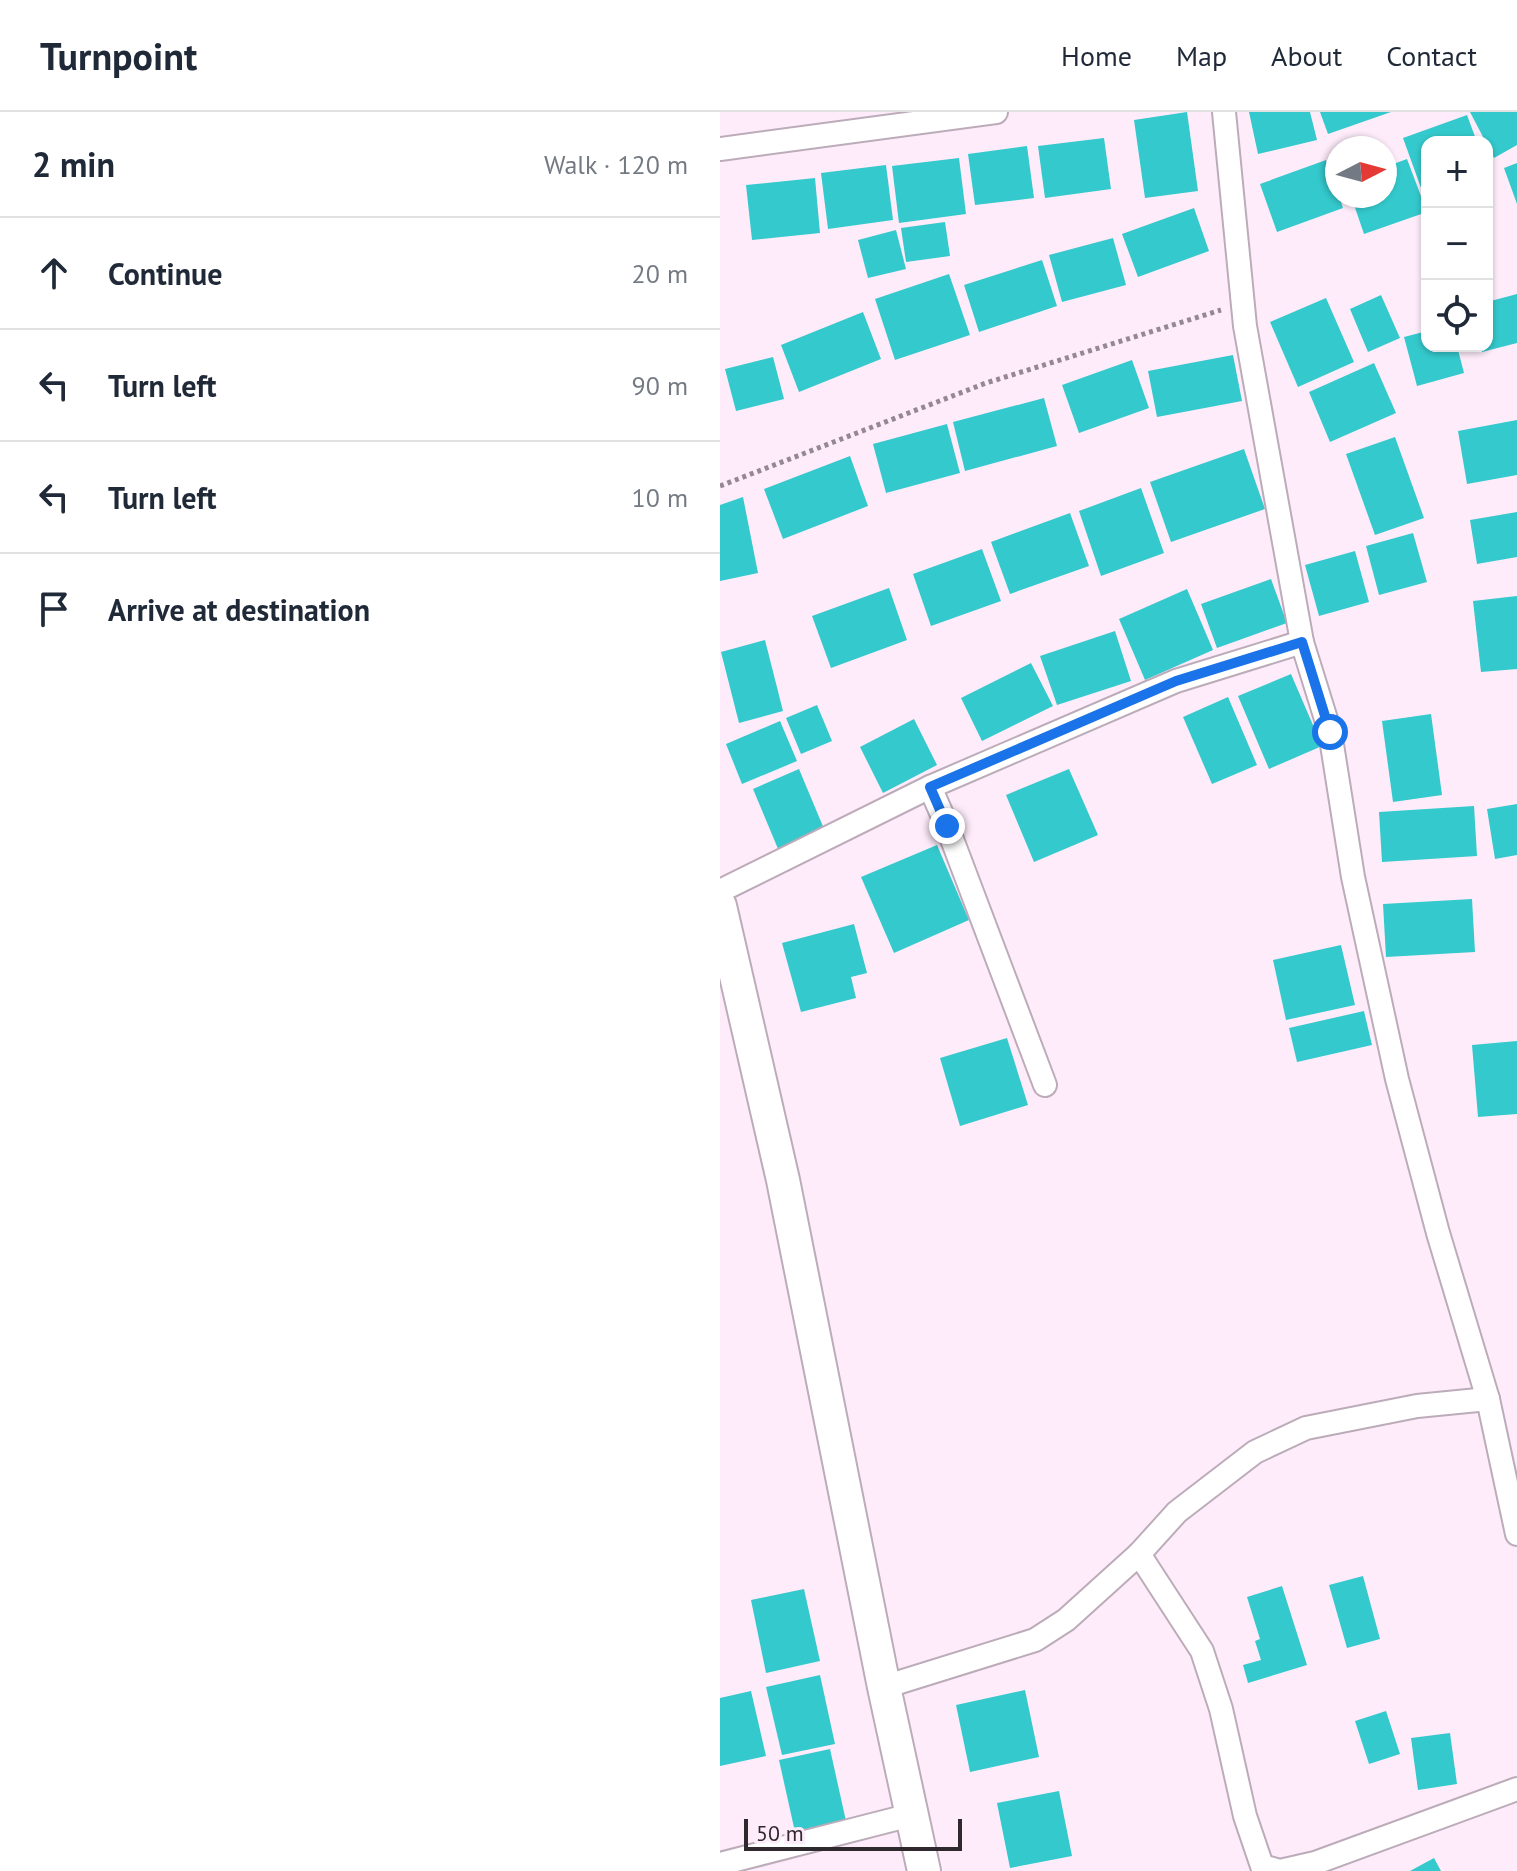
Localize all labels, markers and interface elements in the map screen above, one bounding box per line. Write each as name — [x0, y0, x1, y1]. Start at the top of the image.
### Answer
text: Turnpoint — [40, 31, 197, 80]
text: Home — [1061, 37, 1132, 74]
text: Map — [1176, 37, 1227, 74]
text: About — [1271, 37, 1342, 74]
text: Contact — [1386, 37, 1477, 74]
north arrow — [1325, 136, 1397, 208]
map controls — [1421, 136, 1493, 352]
button: + — [1421, 136, 1493, 208]
text: 2 min — [32, 142, 115, 186]
text: Walk · 120 m — [544, 148, 688, 181]
button: − — [1421, 208, 1493, 280]
icon: ahead — [32, 251, 76, 295]
text: Continue — [108, 254, 222, 293]
text: 20 m — [632, 257, 688, 290]
button: locate — [1421, 280, 1493, 352]
icon: left — [32, 363, 76, 407]
text: Turn left — [108, 366, 216, 405]
text: 90 m — [632, 369, 688, 402]
icon: left — [32, 475, 76, 519]
text: Turn left — [108, 478, 216, 517]
text: 10 m — [632, 481, 688, 514]
icon: arrive — [32, 587, 76, 631]
text: Arrive at destination — [108, 590, 370, 629]
route start — [1312, 714, 1348, 750]
route end — [929, 808, 965, 844]
scale bar — [744, 1815, 962, 1851]
text: 50 m — [756, 1819, 804, 1847]

